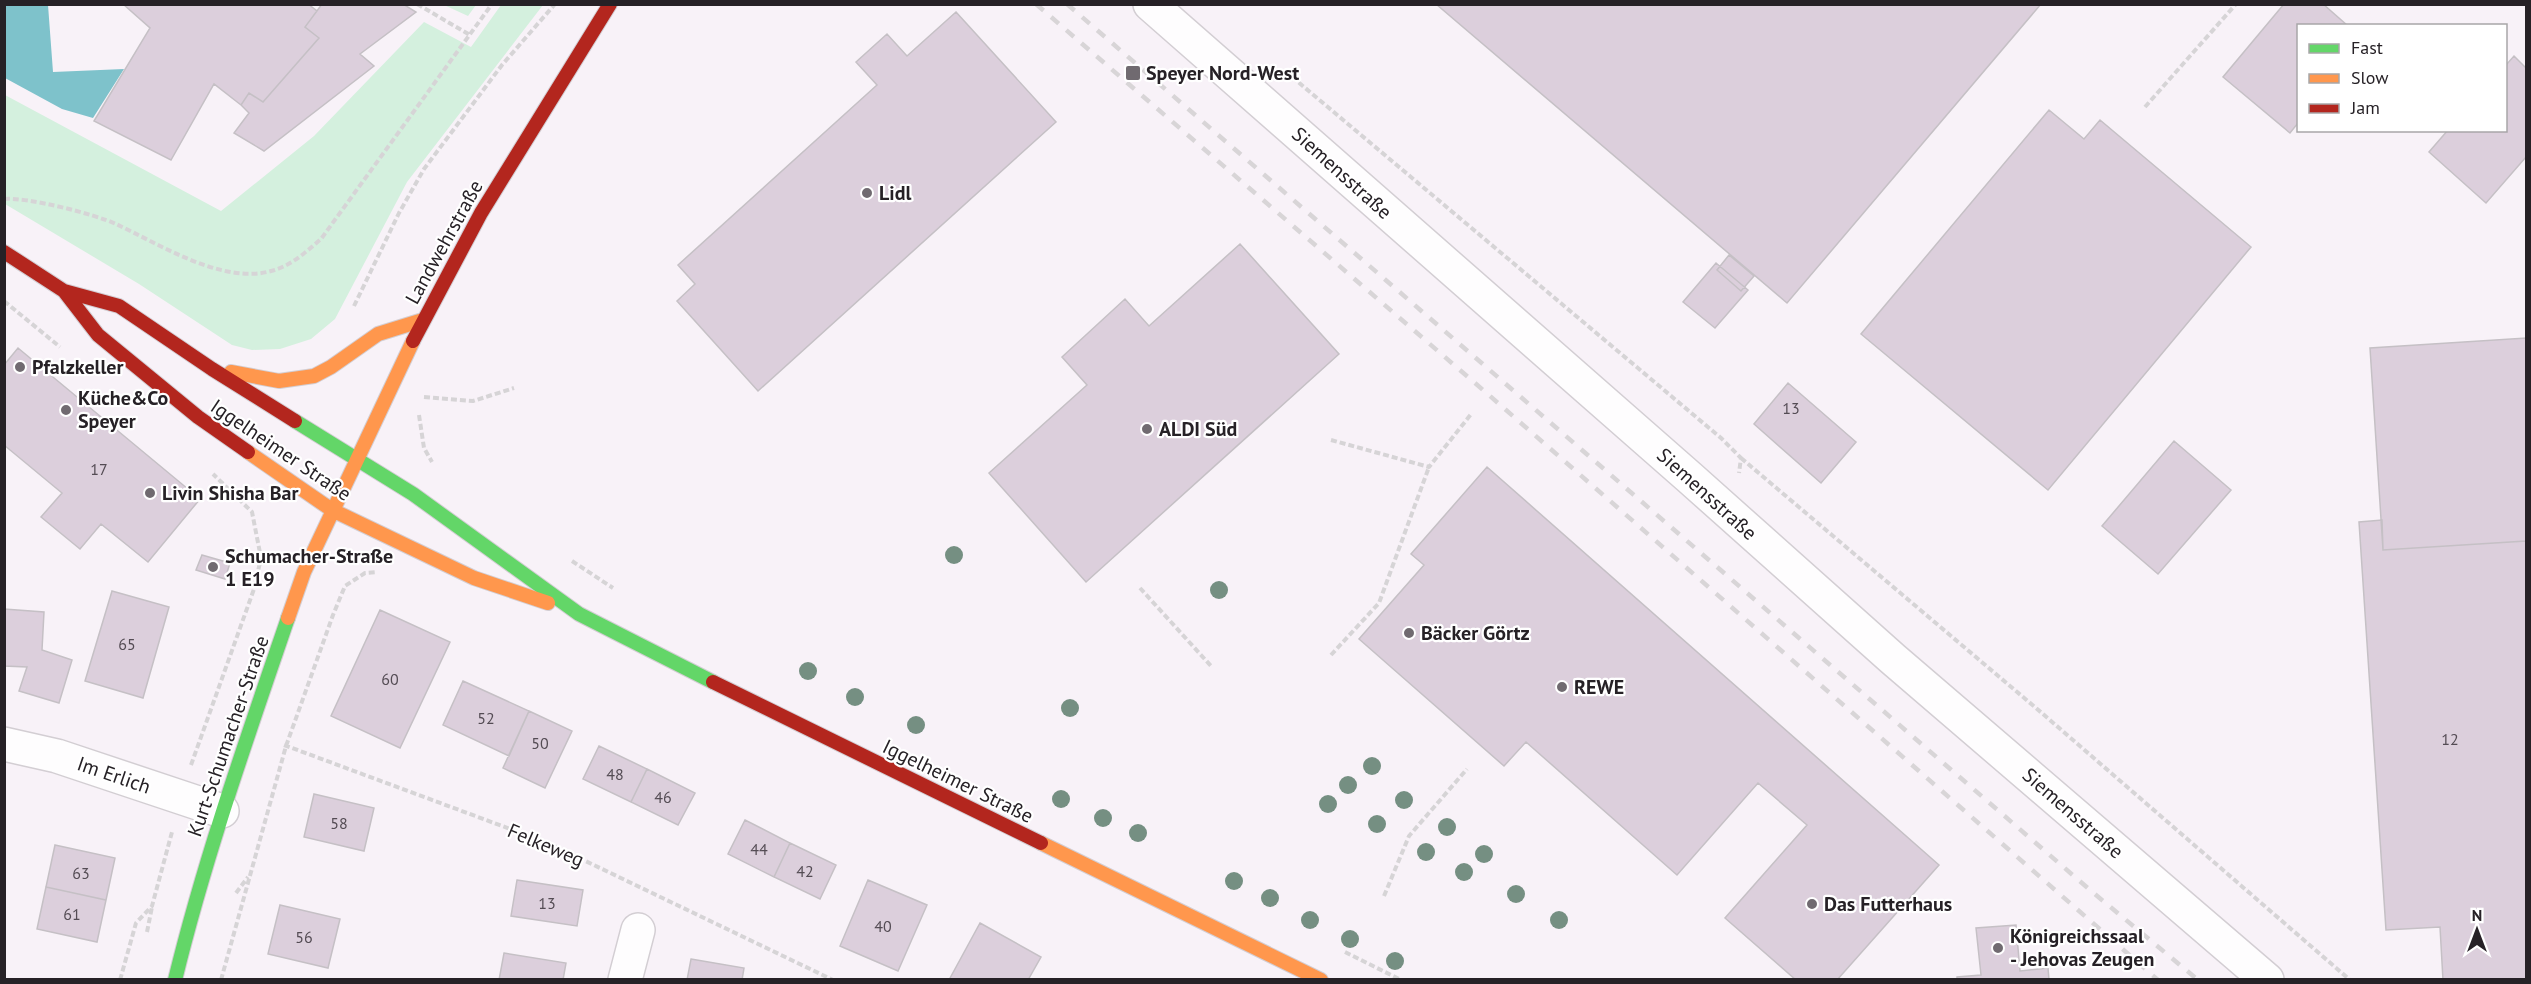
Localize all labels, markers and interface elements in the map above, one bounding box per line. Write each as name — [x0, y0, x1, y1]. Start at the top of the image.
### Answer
legend — [2297, 24, 2507, 132]
text: Fast — [2351, 36, 2383, 59]
place label: Speyer Nord-West — [1146, 60, 1299, 86]
marker: Speyer Nord-West — [1124, 64, 1142, 82]
text: Slow — [2351, 66, 2389, 89]
text: Jam — [2350, 96, 2380, 119]
street label: Siemensstraße — [1287, 121, 1397, 225]
street label: Landwehrstraße — [399, 175, 489, 309]
place label: Lidl — [879, 180, 911, 206]
marker: Lidl — [860, 186, 874, 200]
place label: Pfalzkeller — [32, 354, 124, 380]
marker: Pfalzkeller — [13, 360, 27, 374]
place label: Küche&Co Speyer — [78, 385, 169, 434]
street label: Iggelheimer Straße — [206, 393, 356, 507]
house number: 13 — [1782, 398, 1800, 418]
marker: Küche&Co Speyer — [59, 403, 73, 417]
place label: ALDI Süd — [1159, 416, 1237, 442]
marker: ALDI Süd — [1140, 422, 1154, 436]
street label: Siemensstraße — [1652, 442, 1762, 546]
house number: 17 — [90, 459, 108, 479]
place label: Livin Shisha Bar — [162, 480, 299, 506]
marker: Livin Shisha Bar — [143, 486, 157, 500]
place label: Schumacher-Straße 1 E19 — [225, 543, 393, 592]
marker: Schumacher-Straße 1 E19 — [206, 560, 220, 574]
place label: Bäcker Görtz — [1421, 620, 1530, 646]
marker: Bäcker Görtz — [1402, 626, 1416, 640]
street label: Kurt-Schumacher-Straße — [181, 632, 275, 840]
house number: 65 — [118, 634, 136, 654]
house number: 60 — [381, 669, 399, 689]
place label: REWE — [1574, 674, 1624, 700]
marker: REWE — [1555, 680, 1569, 694]
house number: 52 — [477, 708, 495, 728]
house number: 12 — [2441, 729, 2459, 749]
house number: 50 — [531, 733, 549, 753]
street label: Iggelheimer Straße — [878, 733, 1038, 829]
street label: Im Erlich — [74, 750, 154, 800]
street label: Siemensstraße — [2017, 762, 2129, 864]
house number: 48 — [606, 764, 624, 784]
house number: 46 — [654, 787, 672, 807]
house number: 58 — [330, 813, 348, 833]
street label: Felkeweg — [504, 817, 588, 873]
house number: 44 — [750, 839, 768, 859]
house number: 42 — [796, 861, 814, 881]
house number: 63 — [72, 863, 90, 883]
place label: Das Futterhaus — [1824, 891, 1952, 917]
house number: 13 — [538, 893, 556, 913]
marker: Das Futterhaus — [1805, 897, 1819, 911]
north arrow — [2447, 900, 2507, 960]
house number: 61 — [63, 904, 81, 924]
text: N — [2472, 905, 2482, 925]
house number: 40 — [874, 916, 892, 936]
place label: Königreichssaal - Jehovas Zeugen — [2010, 923, 2154, 972]
house number: 56 — [295, 927, 313, 947]
marker: Königreichssaal - Jehovas Zeugen — [1991, 941, 2005, 955]

